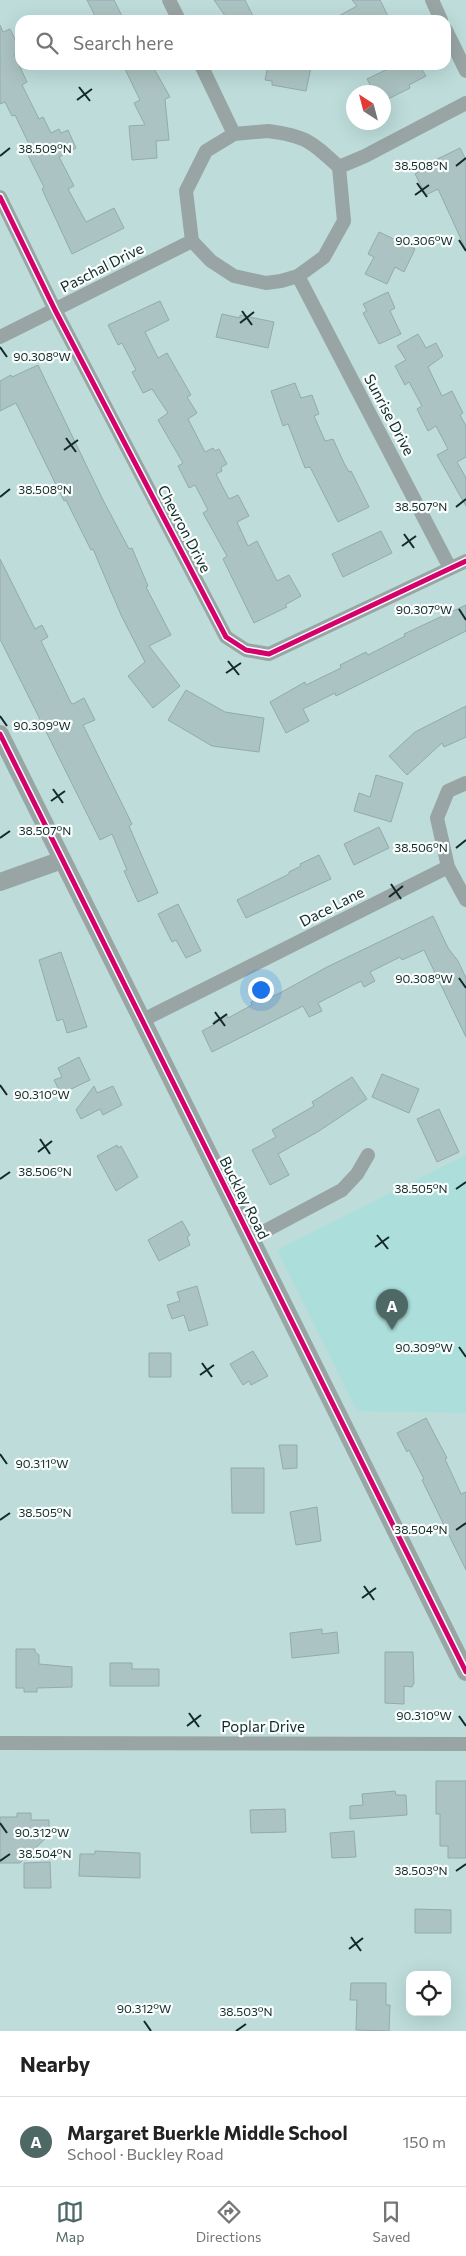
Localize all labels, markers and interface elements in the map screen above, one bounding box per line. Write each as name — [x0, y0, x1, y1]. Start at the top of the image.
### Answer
search box — [15, 15, 451, 70]
icon: search — [33, 29, 61, 57]
text: Search here — [73, 31, 173, 54]
north arrow — [346, 85, 391, 130]
text: 38.509°N — [18, 141, 72, 155]
text: 38.508°N — [394, 158, 448, 172]
text: 90.306°W — [395, 233, 453, 247]
street label: Paschal Drive — [57, 238, 146, 296]
text: 90.308°W — [13, 349, 71, 363]
street label: Sunrise Drive — [361, 371, 419, 458]
text: 38.508°N — [18, 482, 72, 496]
street label: Chevron Drive — [154, 482, 216, 576]
text: 38.507°N — [395, 499, 447, 513]
text: 90.307°W — [396, 602, 452, 616]
text: 90.309°W — [13, 718, 71, 732]
text: 38.507°N — [19, 823, 71, 837]
text: 38.506°N — [394, 840, 448, 854]
street label: Dace Lane — [296, 882, 367, 930]
text: 90.308°W — [395, 971, 453, 985]
your location — [248, 977, 274, 1003]
text: 90.310°W — [14, 1087, 70, 1101]
street label: Buckley Road — [216, 1153, 274, 1242]
text: 38.506°N — [18, 1164, 72, 1178]
text: 38.505°N — [394, 1181, 448, 1195]
pin: A — [376, 1289, 408, 1330]
text: 90.309°W — [395, 1340, 453, 1354]
text: 90.311°W — [16, 1456, 68, 1470]
text: 38.505°N — [18, 1505, 72, 1519]
text: 38.504°N — [394, 1522, 448, 1536]
text: 90.310°W — [396, 1708, 452, 1722]
street label: Poplar Drive — [221, 1717, 305, 1735]
text: 90.312°W — [15, 1825, 69, 1839]
text: 38.504°N — [18, 1846, 72, 1860]
text: 38.503°N — [395, 1863, 447, 1877]
map controls — [406, 1971, 451, 2016]
button: locate — [406, 1971, 451, 2016]
text: 90.312°W — [117, 2001, 171, 2015]
text: 38.503°N — [220, 2004, 272, 2018]
text: Nearby — [20, 2051, 90, 2076]
text: Margaret Buerkle Middle School — [67, 2121, 348, 2144]
text: A — [30, 2132, 42, 2151]
text: 150 m — [403, 2132, 446, 2151]
text: School · Buckley Road — [67, 2144, 223, 2163]
tab: Map — [56, 2198, 84, 2245]
tab: Directions — [196, 2198, 261, 2245]
tab: Saved — [373, 2198, 410, 2245]

